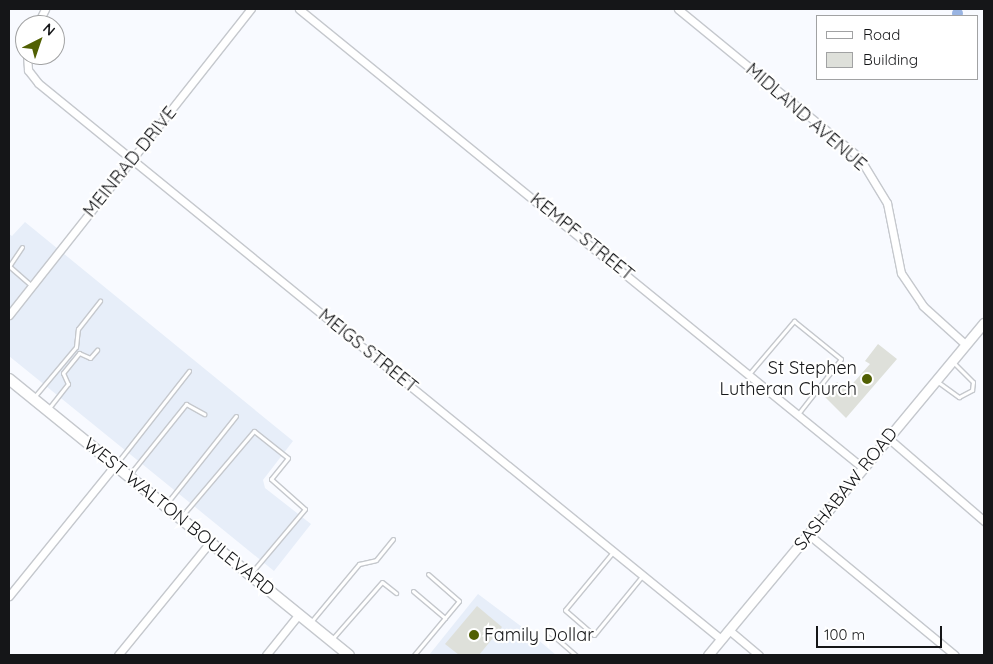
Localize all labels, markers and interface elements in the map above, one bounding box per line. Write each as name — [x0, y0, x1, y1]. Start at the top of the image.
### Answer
north arrow — [15, 15, 65, 65]
legend — [816, 15, 978, 80]
text: N — [39, 19, 59, 40]
text: Road — [863, 25, 900, 44]
text: Building — [863, 50, 918, 69]
street label: MIDLAND AVENUE — [741, 59, 871, 175]
street label: MEINRAD DRIVE — [79, 102, 181, 222]
street label: KEMPF STREET — [526, 189, 638, 285]
street label: MEIGS STREET — [314, 304, 422, 398]
place label: St Stephen Lutheran Church — [719, 358, 857, 400]
marker: St Stephen Lutheran Church — [861, 373, 873, 385]
street label: SASHABAW ROAD — [790, 423, 902, 555]
street label: WEST WALTON BOULEVARD — [79, 433, 279, 601]
scale bar — [818, 616, 944, 648]
place label: Family Dollar — [484, 624, 594, 646]
text: 100 m — [824, 625, 865, 644]
marker: Family Dollar — [468, 629, 480, 641]

